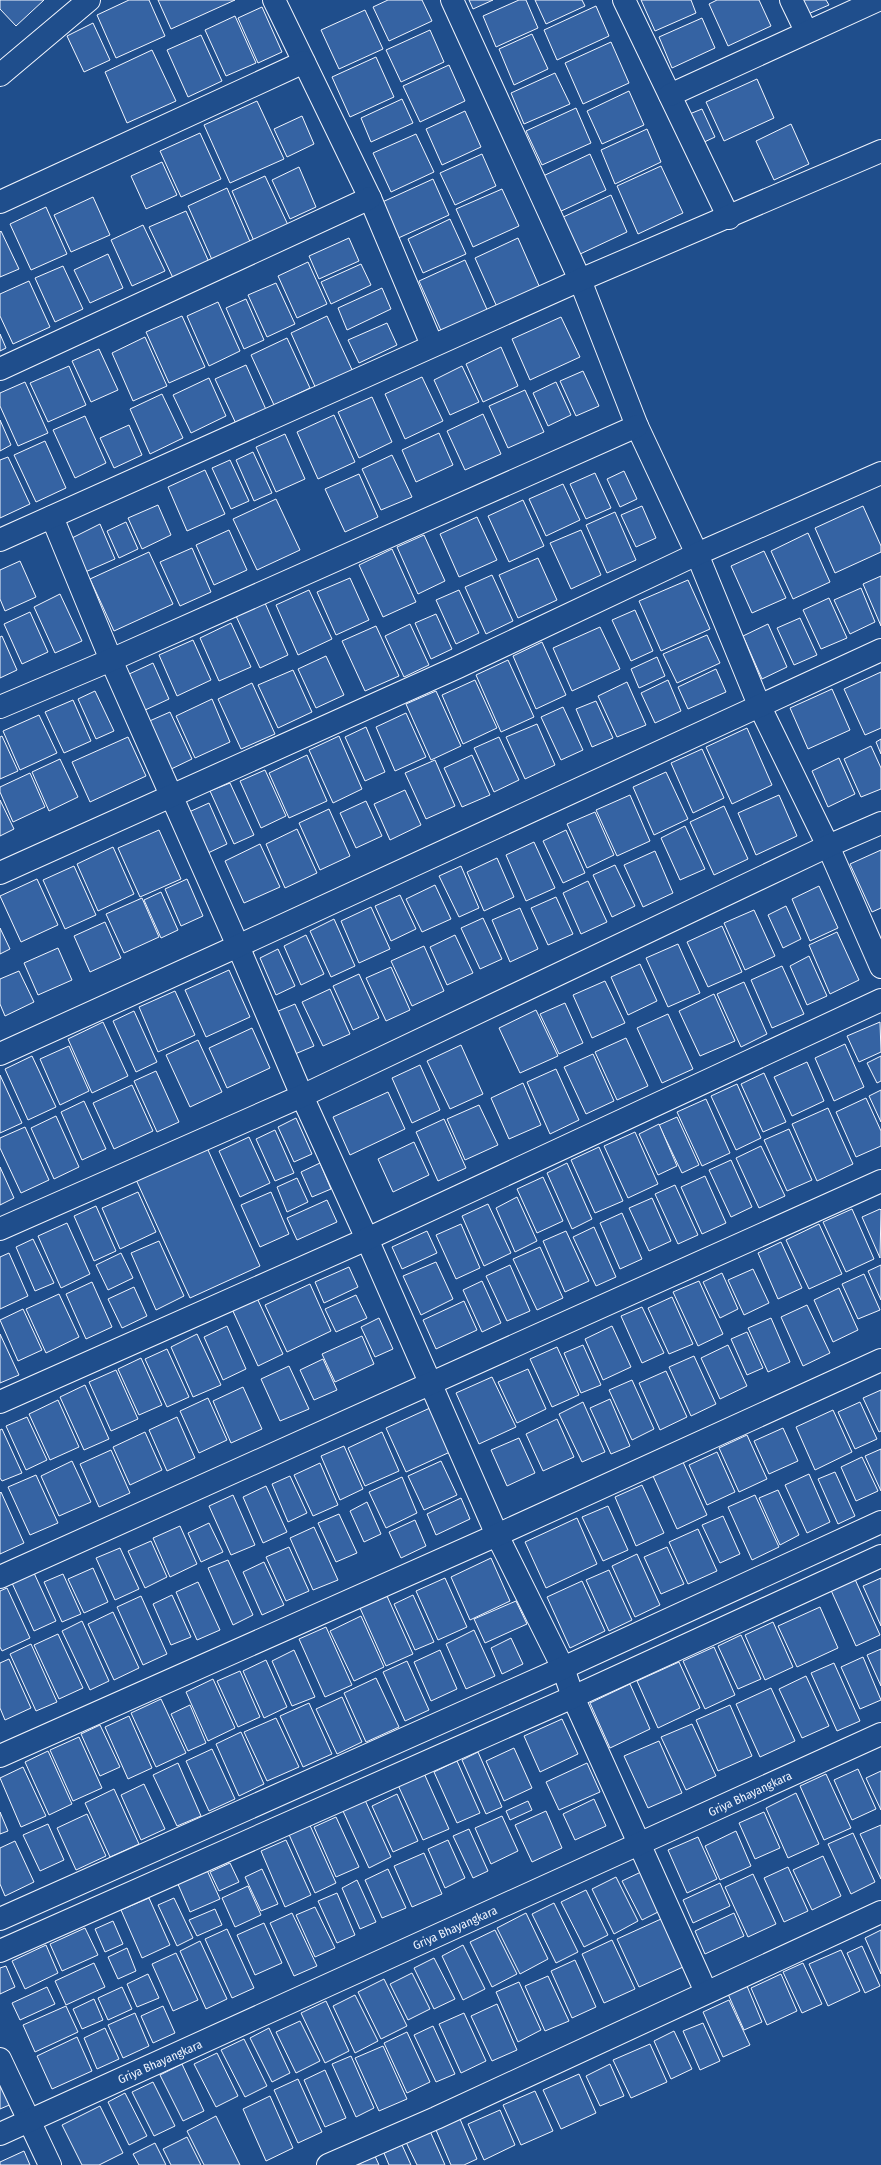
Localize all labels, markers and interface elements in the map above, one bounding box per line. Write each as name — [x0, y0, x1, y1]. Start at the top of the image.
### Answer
street label: Griya Bhayangkara — [706, 1768, 794, 1819]
street label: Griya Bhayangkara — [411, 1903, 499, 1953]
street label: Griya Bhayangkara — [116, 2037, 204, 2087]

